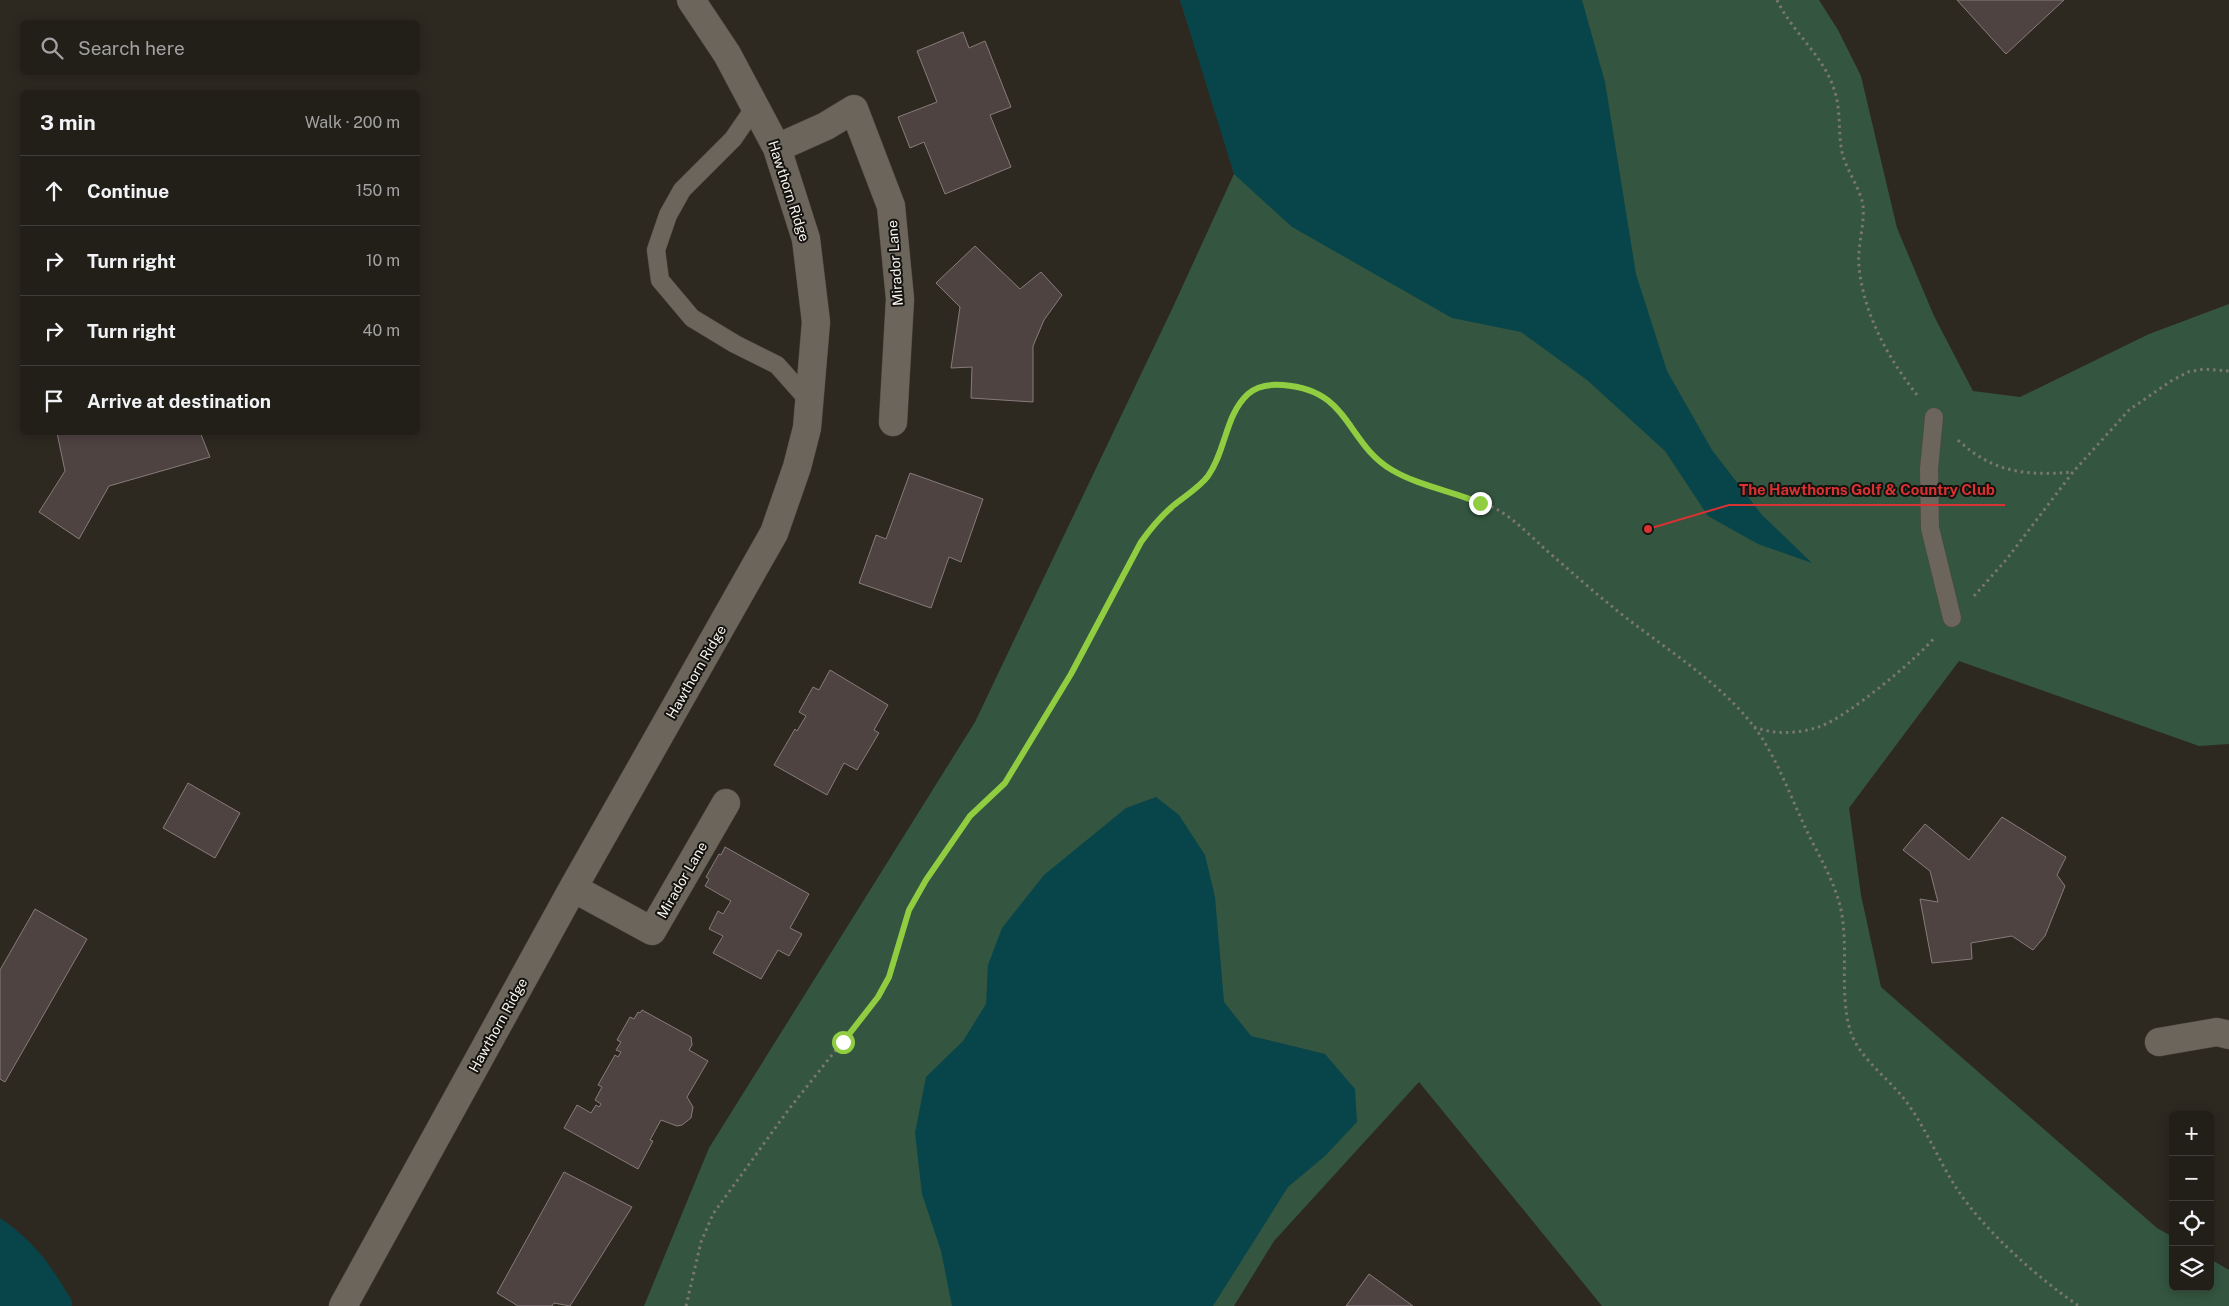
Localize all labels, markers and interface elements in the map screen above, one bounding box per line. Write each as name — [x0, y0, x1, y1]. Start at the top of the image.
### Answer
search box — [20, 20, 420, 75]
icon: search — [38, 34, 66, 62]
text: Search here — [78, 37, 185, 59]
text: 3 min — [40, 110, 96, 135]
text: Walk · 200 m — [305, 113, 400, 132]
street label: Hawthorn Ridge — [765, 139, 813, 244]
icon: ahead — [40, 177, 68, 205]
text: Continue — [87, 180, 169, 202]
text: 150 m — [356, 181, 400, 200]
street label: Mirador Lane — [884, 220, 906, 306]
icon: right — [40, 247, 68, 275]
text: Turn right — [87, 250, 176, 272]
text: 10 m — [366, 251, 400, 270]
icon: right — [40, 317, 68, 345]
text: Turn right — [87, 320, 176, 342]
text: 40 m — [362, 321, 400, 340]
icon: arrive — [40, 387, 68, 415]
text: Arrive at destination — [87, 390, 271, 412]
callout: The Hawthorns Golf & Country Club — [1729, 475, 2005, 505]
text: The Hawthorns Golf & Country Club — [1739, 481, 1995, 498]
route end — [1469, 492, 1492, 515]
street label: Hawthorn Ridge — [663, 622, 729, 722]
street label: Mirador Lane — [654, 839, 710, 921]
street label: Hawthorn Ridge — [466, 975, 531, 1075]
route start — [832, 1031, 855, 1054]
map controls — [2169, 1111, 2214, 1291]
button: + — [2169, 1111, 2214, 1156]
button: − — [2169, 1156, 2214, 1201]
button: locate — [2169, 1201, 2214, 1246]
button: layers — [2169, 1246, 2214, 1291]

